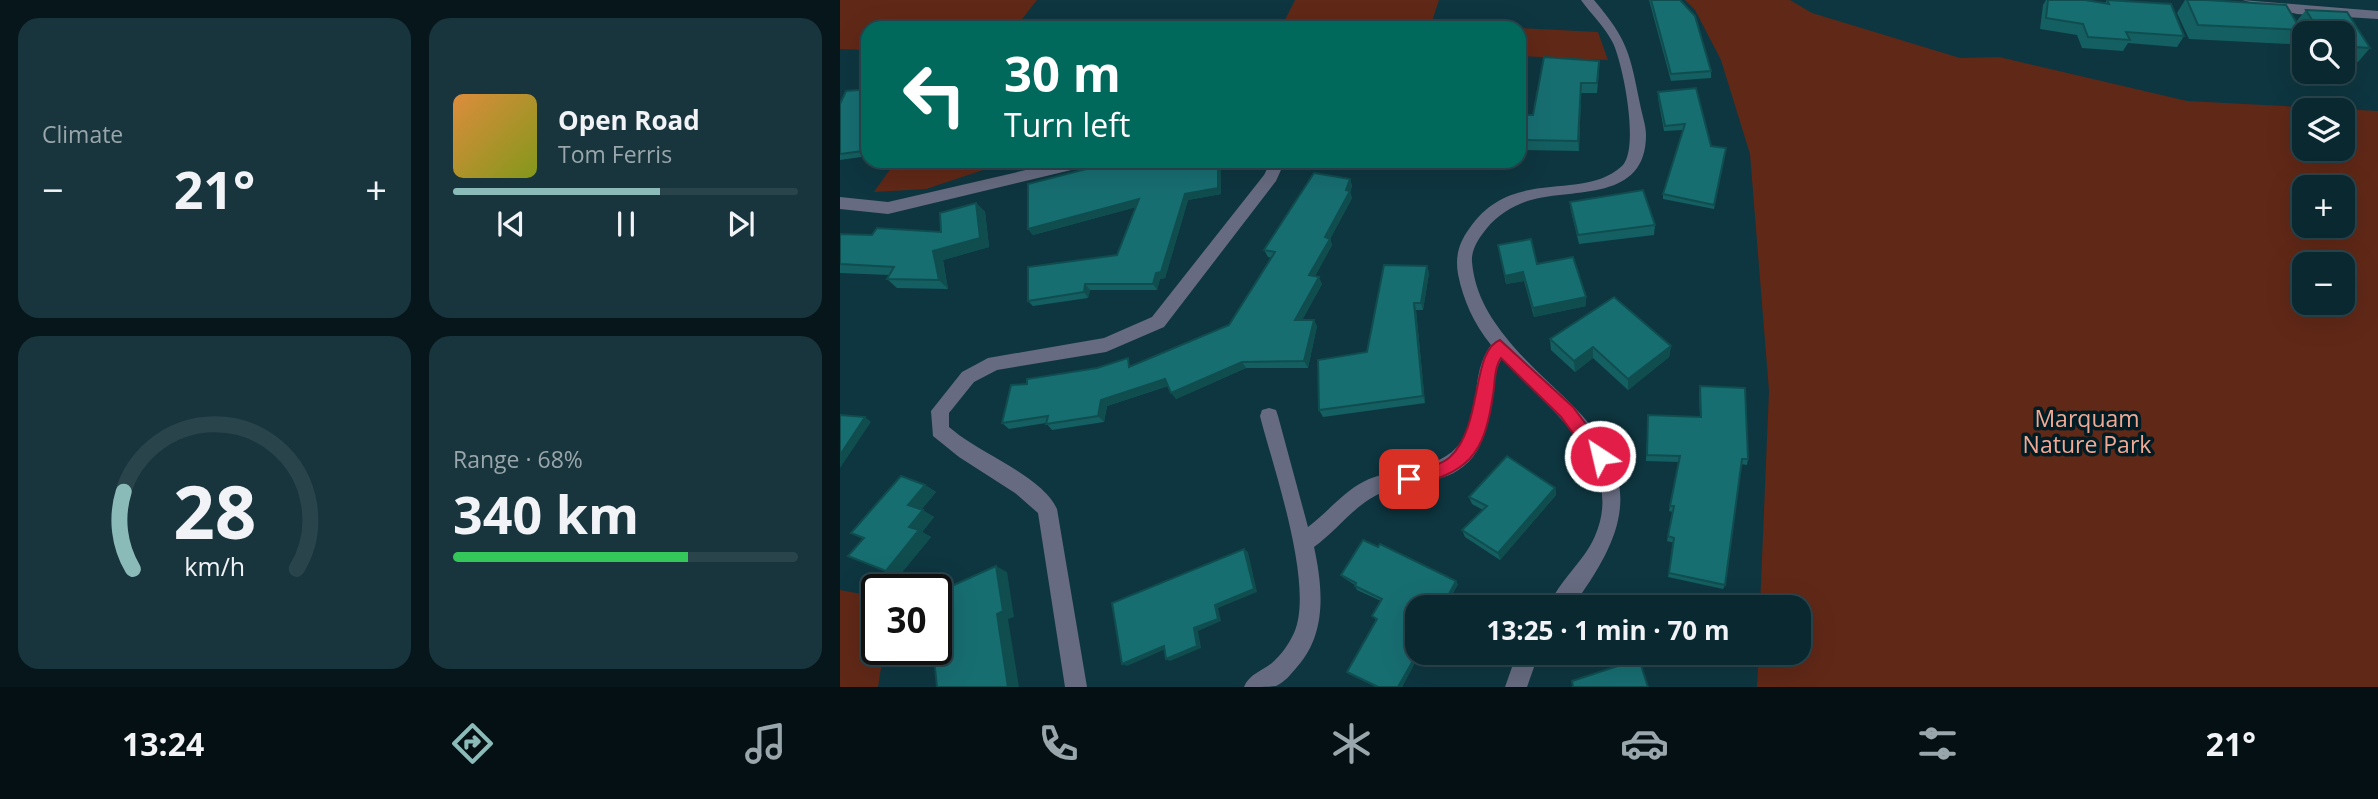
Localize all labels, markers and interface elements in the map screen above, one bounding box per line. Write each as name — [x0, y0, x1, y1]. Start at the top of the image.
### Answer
map controls — [2292, 21, 2355, 315]
button: search — [2292, 21, 2355, 84]
text: 30 m — [1004, 40, 1121, 106]
icon: left — [889, 49, 980, 140]
button: layers — [2292, 98, 2355, 161]
text: Open Road — [558, 102, 700, 138]
text: Turn left — [1004, 103, 1130, 146]
text: Climate — [42, 118, 123, 150]
text: Tom Ferris — [558, 138, 672, 170]
text: 21° — [174, 153, 255, 224]
text: − — [42, 163, 64, 215]
text: + — [365, 163, 387, 215]
button: + — [2292, 175, 2355, 238]
icon: previous — [492, 205, 530, 243]
icon: pause — [607, 205, 645, 243]
icon: next — [722, 205, 760, 243]
button: − — [2292, 252, 2355, 315]
park label: Marquam Nature Park — [2023, 402, 2151, 460]
position arrow — [1563, 419, 1637, 493]
text: Range · 68% — [453, 443, 583, 475]
pin — [1379, 449, 1439, 509]
icon: arrive — [1390, 460, 1428, 498]
text: 28 — [173, 461, 256, 560]
text: 340 km — [453, 478, 639, 549]
text: km/h — [184, 548, 245, 582]
speed limit sign: 30 — [861, 574, 952, 665]
text: 13:25 · 1 min · 70 m — [1487, 612, 1729, 648]
icon: directions — [448, 719, 497, 768]
icon: music — [741, 719, 790, 768]
icon: phone — [1034, 719, 1083, 768]
icon: climate — [1327, 719, 1376, 768]
icon: car — [1620, 719, 1669, 768]
icon: filters — [1913, 719, 1962, 768]
text: 13:24 — [122, 722, 204, 765]
text: 21° — [2206, 722, 2256, 765]

